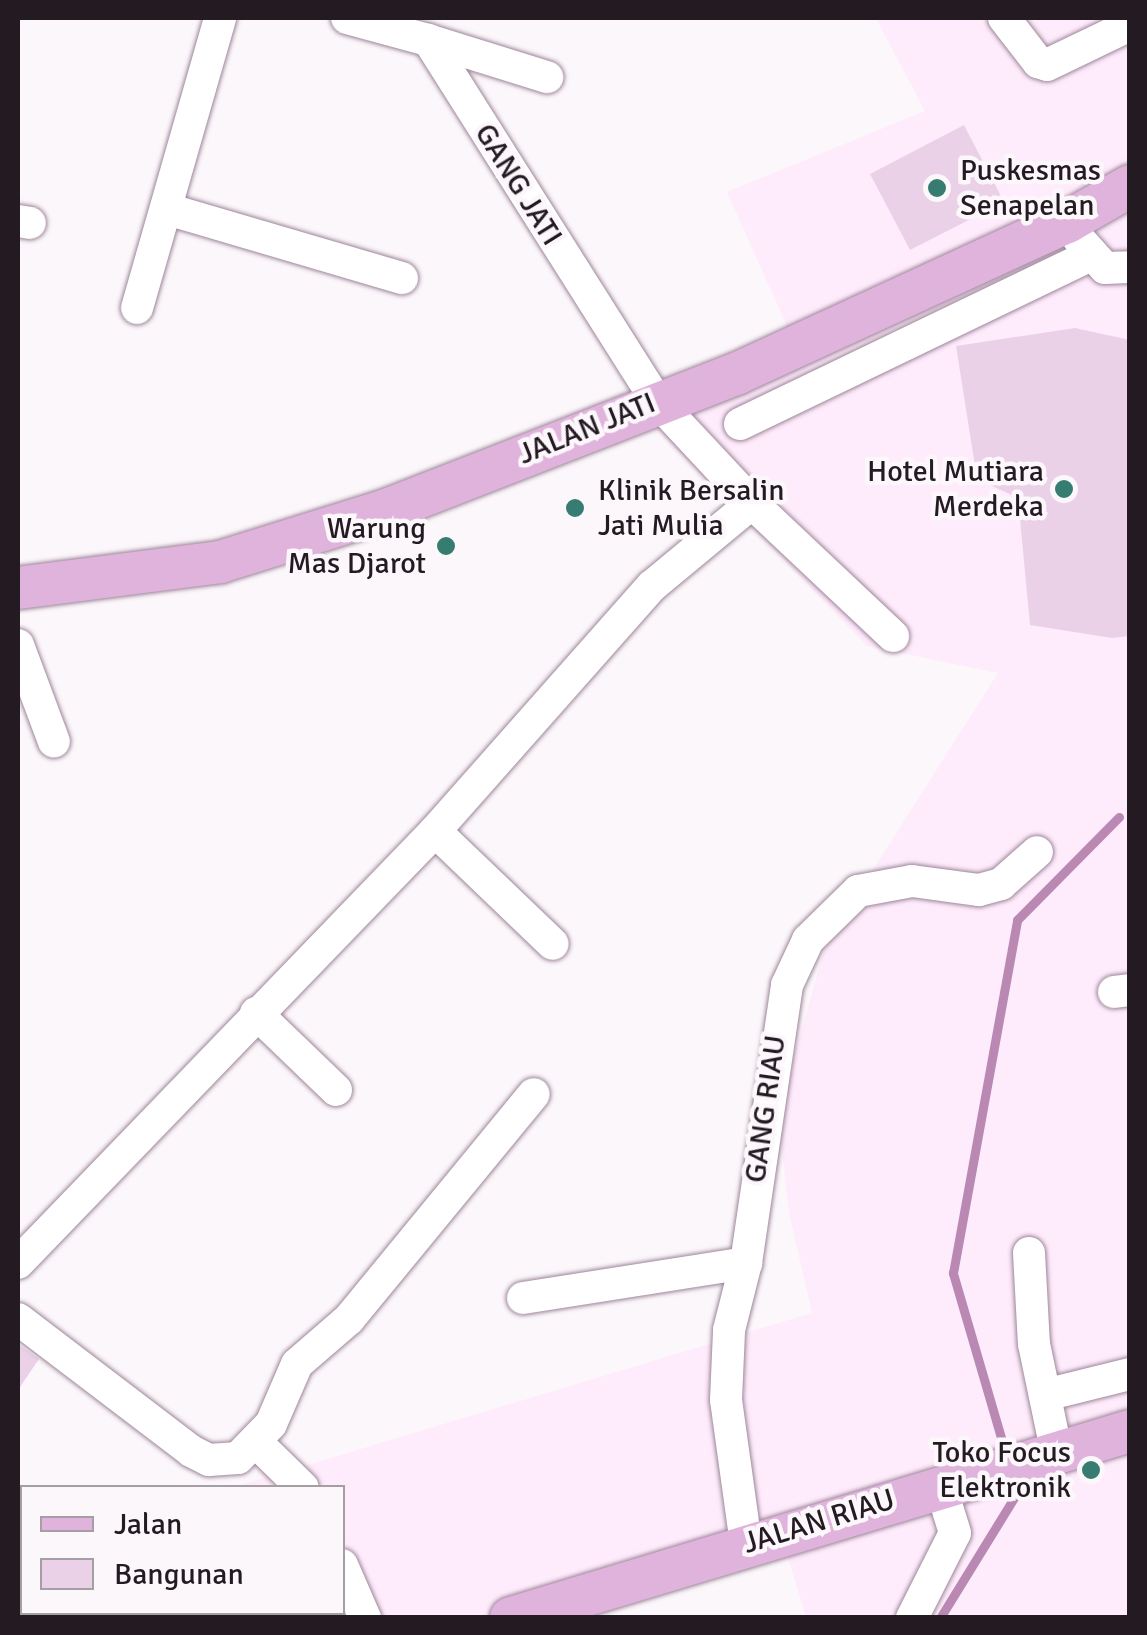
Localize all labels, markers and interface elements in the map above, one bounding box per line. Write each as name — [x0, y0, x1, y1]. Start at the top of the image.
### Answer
street label: GANG JATI — [466, 117, 570, 253]
place label: Puskesmas Senapelan — [960, 153, 1101, 224]
marker: Puskesmas Senapelan — [924, 175, 950, 201]
street label: JALAN JATI — [513, 385, 661, 473]
place label: Hotel Mutiara Merdeka — [867, 454, 1044, 524]
place label: Klinik Bersalin Jati Mulia — [598, 473, 785, 544]
marker: Hotel Mutiara Merdeka — [1053, 478, 1075, 500]
marker: Klinik Bersalin Jati Mulia — [562, 495, 588, 521]
place label: Warung Mas Djarot — [288, 511, 426, 582]
marker: Warung Mas Djarot — [435, 535, 457, 557]
street label: GANG RIAU — [738, 1033, 794, 1185]
place label: Toko Focus Elektronik — [932, 1435, 1071, 1506]
marker: Toko Focus Elektronik — [1080, 1459, 1102, 1481]
street label: JALAN RIAU — [739, 1482, 899, 1562]
legend — [20, 1485, 345, 1615]
text: Jalan — [114, 1506, 182, 1543]
text: Bangunan — [114, 1556, 244, 1593]

